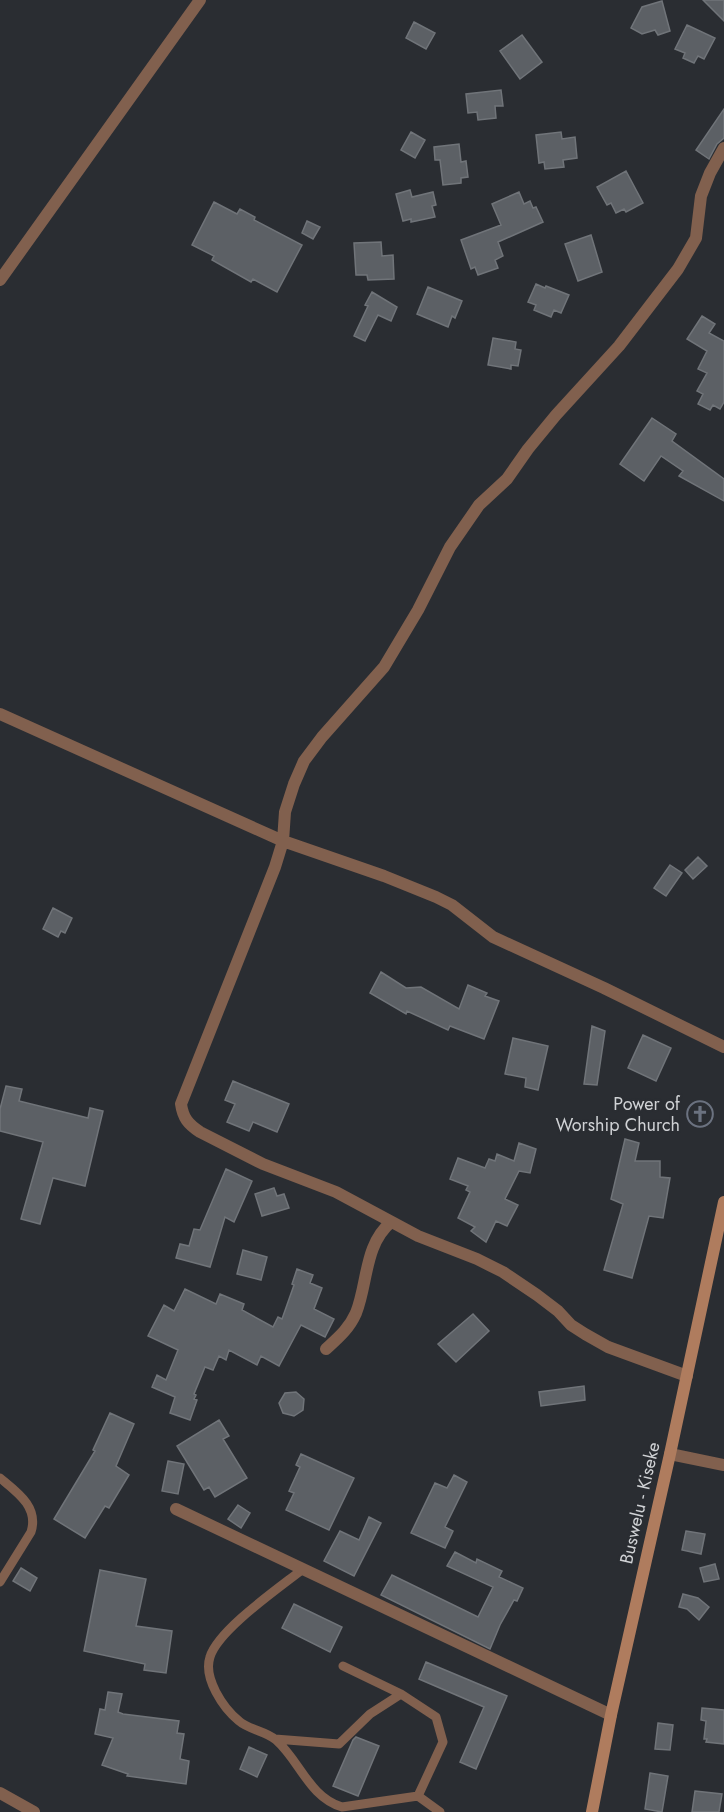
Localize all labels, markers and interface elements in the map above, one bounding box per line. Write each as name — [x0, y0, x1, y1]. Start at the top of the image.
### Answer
place label: Power of Worship Church — [555, 1091, 681, 1138]
church icon: Power of Worship Church — [685, 1099, 715, 1129]
street label: Buswelu - Kiseke — [613, 1439, 667, 1567]

